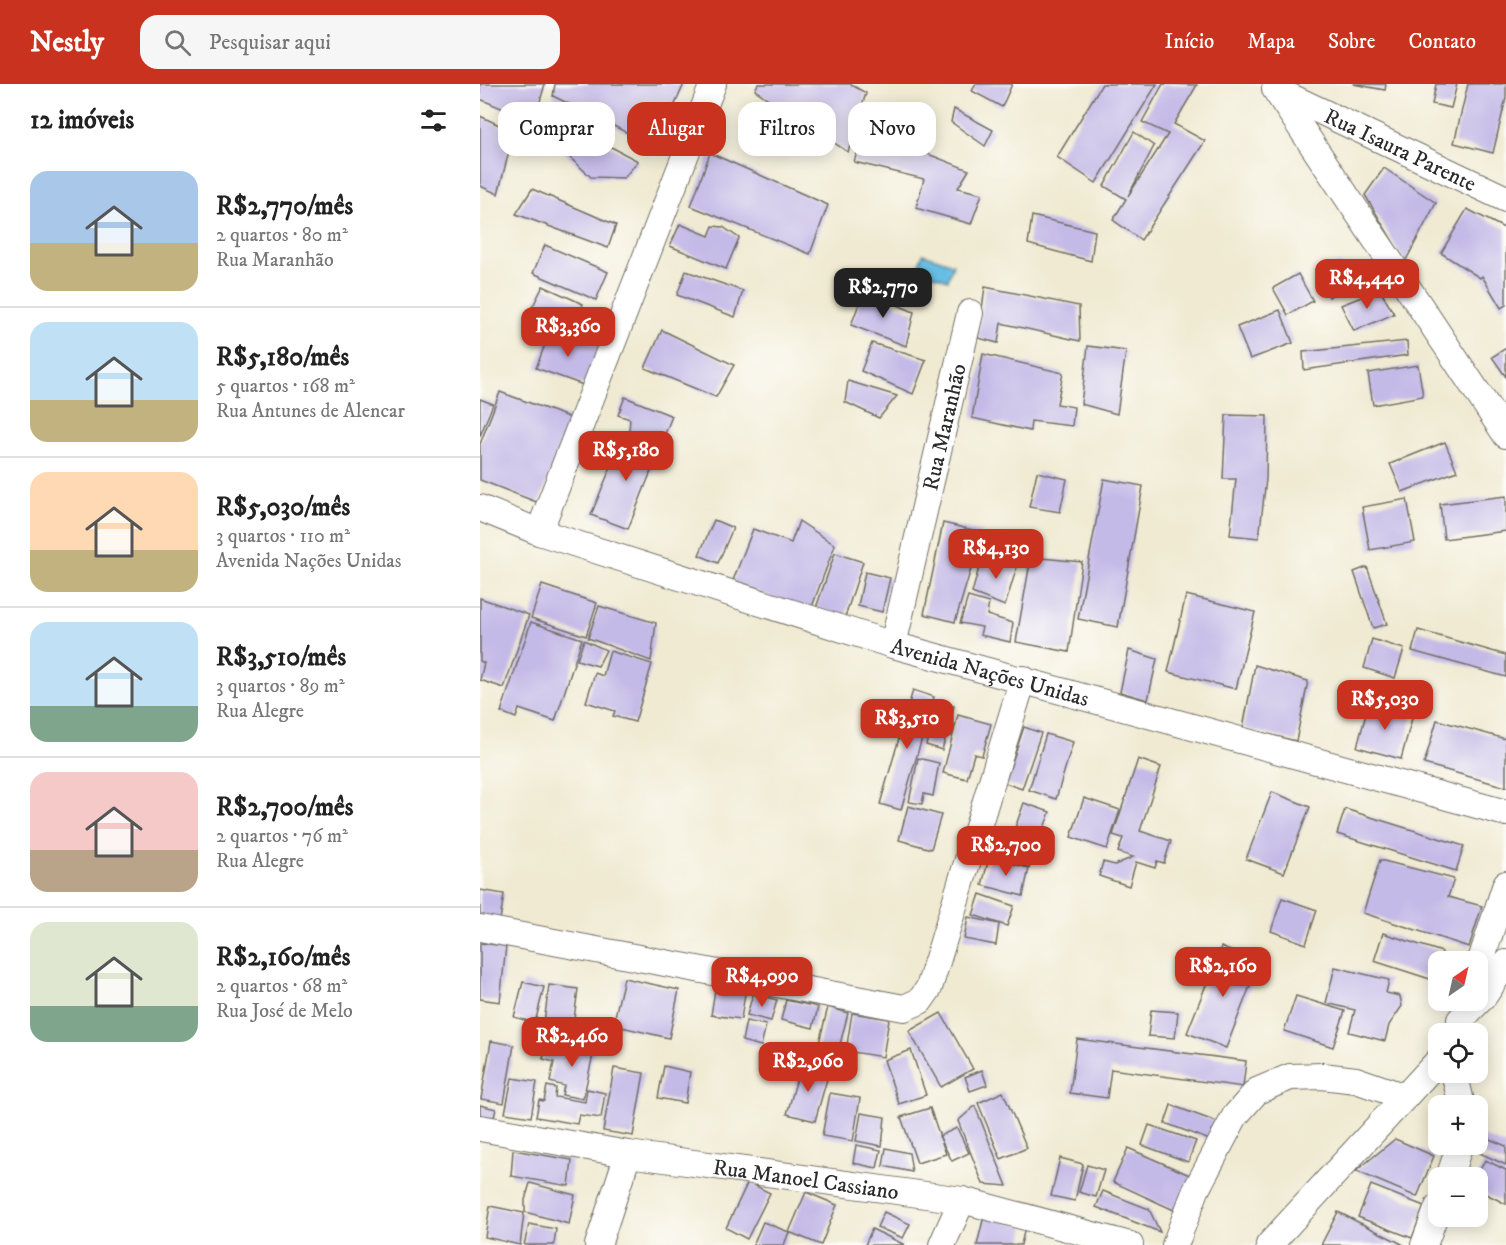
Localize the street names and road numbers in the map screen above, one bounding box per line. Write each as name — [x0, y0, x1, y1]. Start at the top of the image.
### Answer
street label: Rua Isaura Parente — [1320, 103, 1480, 198]
street label: Rua Maranhão — [917, 361, 973, 493]
street label: Avenida Nações Unidas — [888, 633, 1092, 713]
street label: Rua Manoel Cassiano — [711, 1154, 900, 1206]

